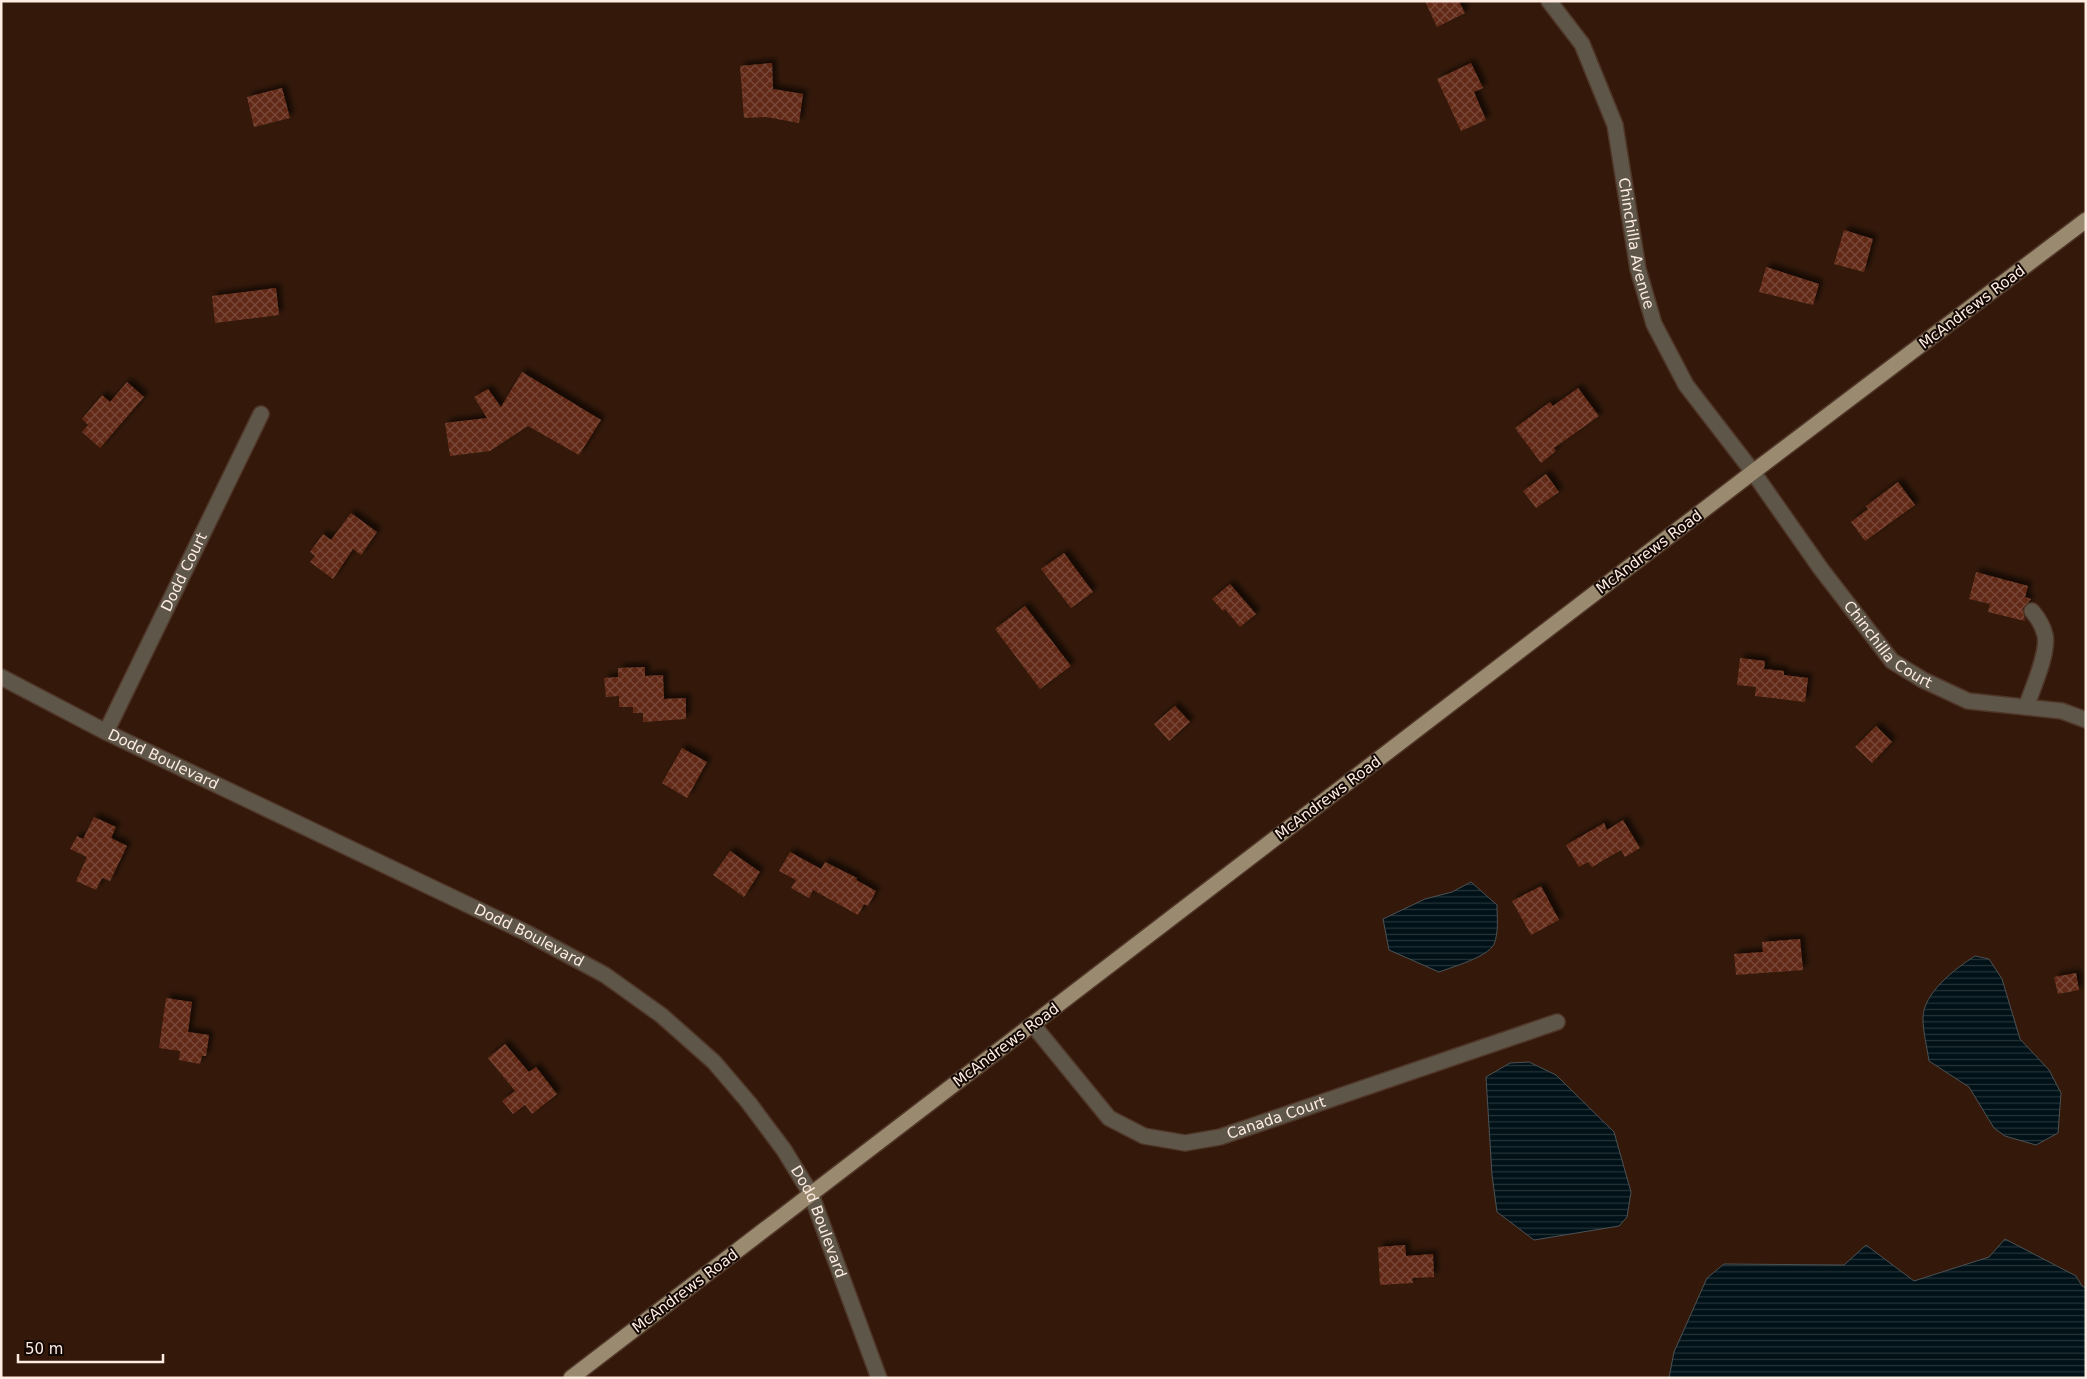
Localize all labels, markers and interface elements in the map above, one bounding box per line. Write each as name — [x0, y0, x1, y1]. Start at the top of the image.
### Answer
street label: Chinchilla Avenue — [1615, 176, 1658, 311]
street label: McAndrews Road — [1915, 261, 2029, 353]
street label: McAndrews Road — [1592, 506, 1706, 598]
street label: Dodd Court — [157, 529, 211, 615]
street label: Chinchilla Court — [1840, 597, 1935, 692]
street label: Dodd Boulevard — [105, 725, 222, 793]
street label: McAndrews Road — [1271, 752, 1385, 844]
street label: Dodd Boulevard — [471, 900, 587, 971]
street label: McAndrews Road — [949, 999, 1063, 1091]
street label: Canada Court — [1225, 1093, 1328, 1143]
street label: Dodd Boulevard — [787, 1162, 850, 1280]
street label: McAndrews Road — [628, 1245, 742, 1337]
scale bar — [18, 1332, 162, 1364]
text: 50 m — [25, 1340, 63, 1358]

